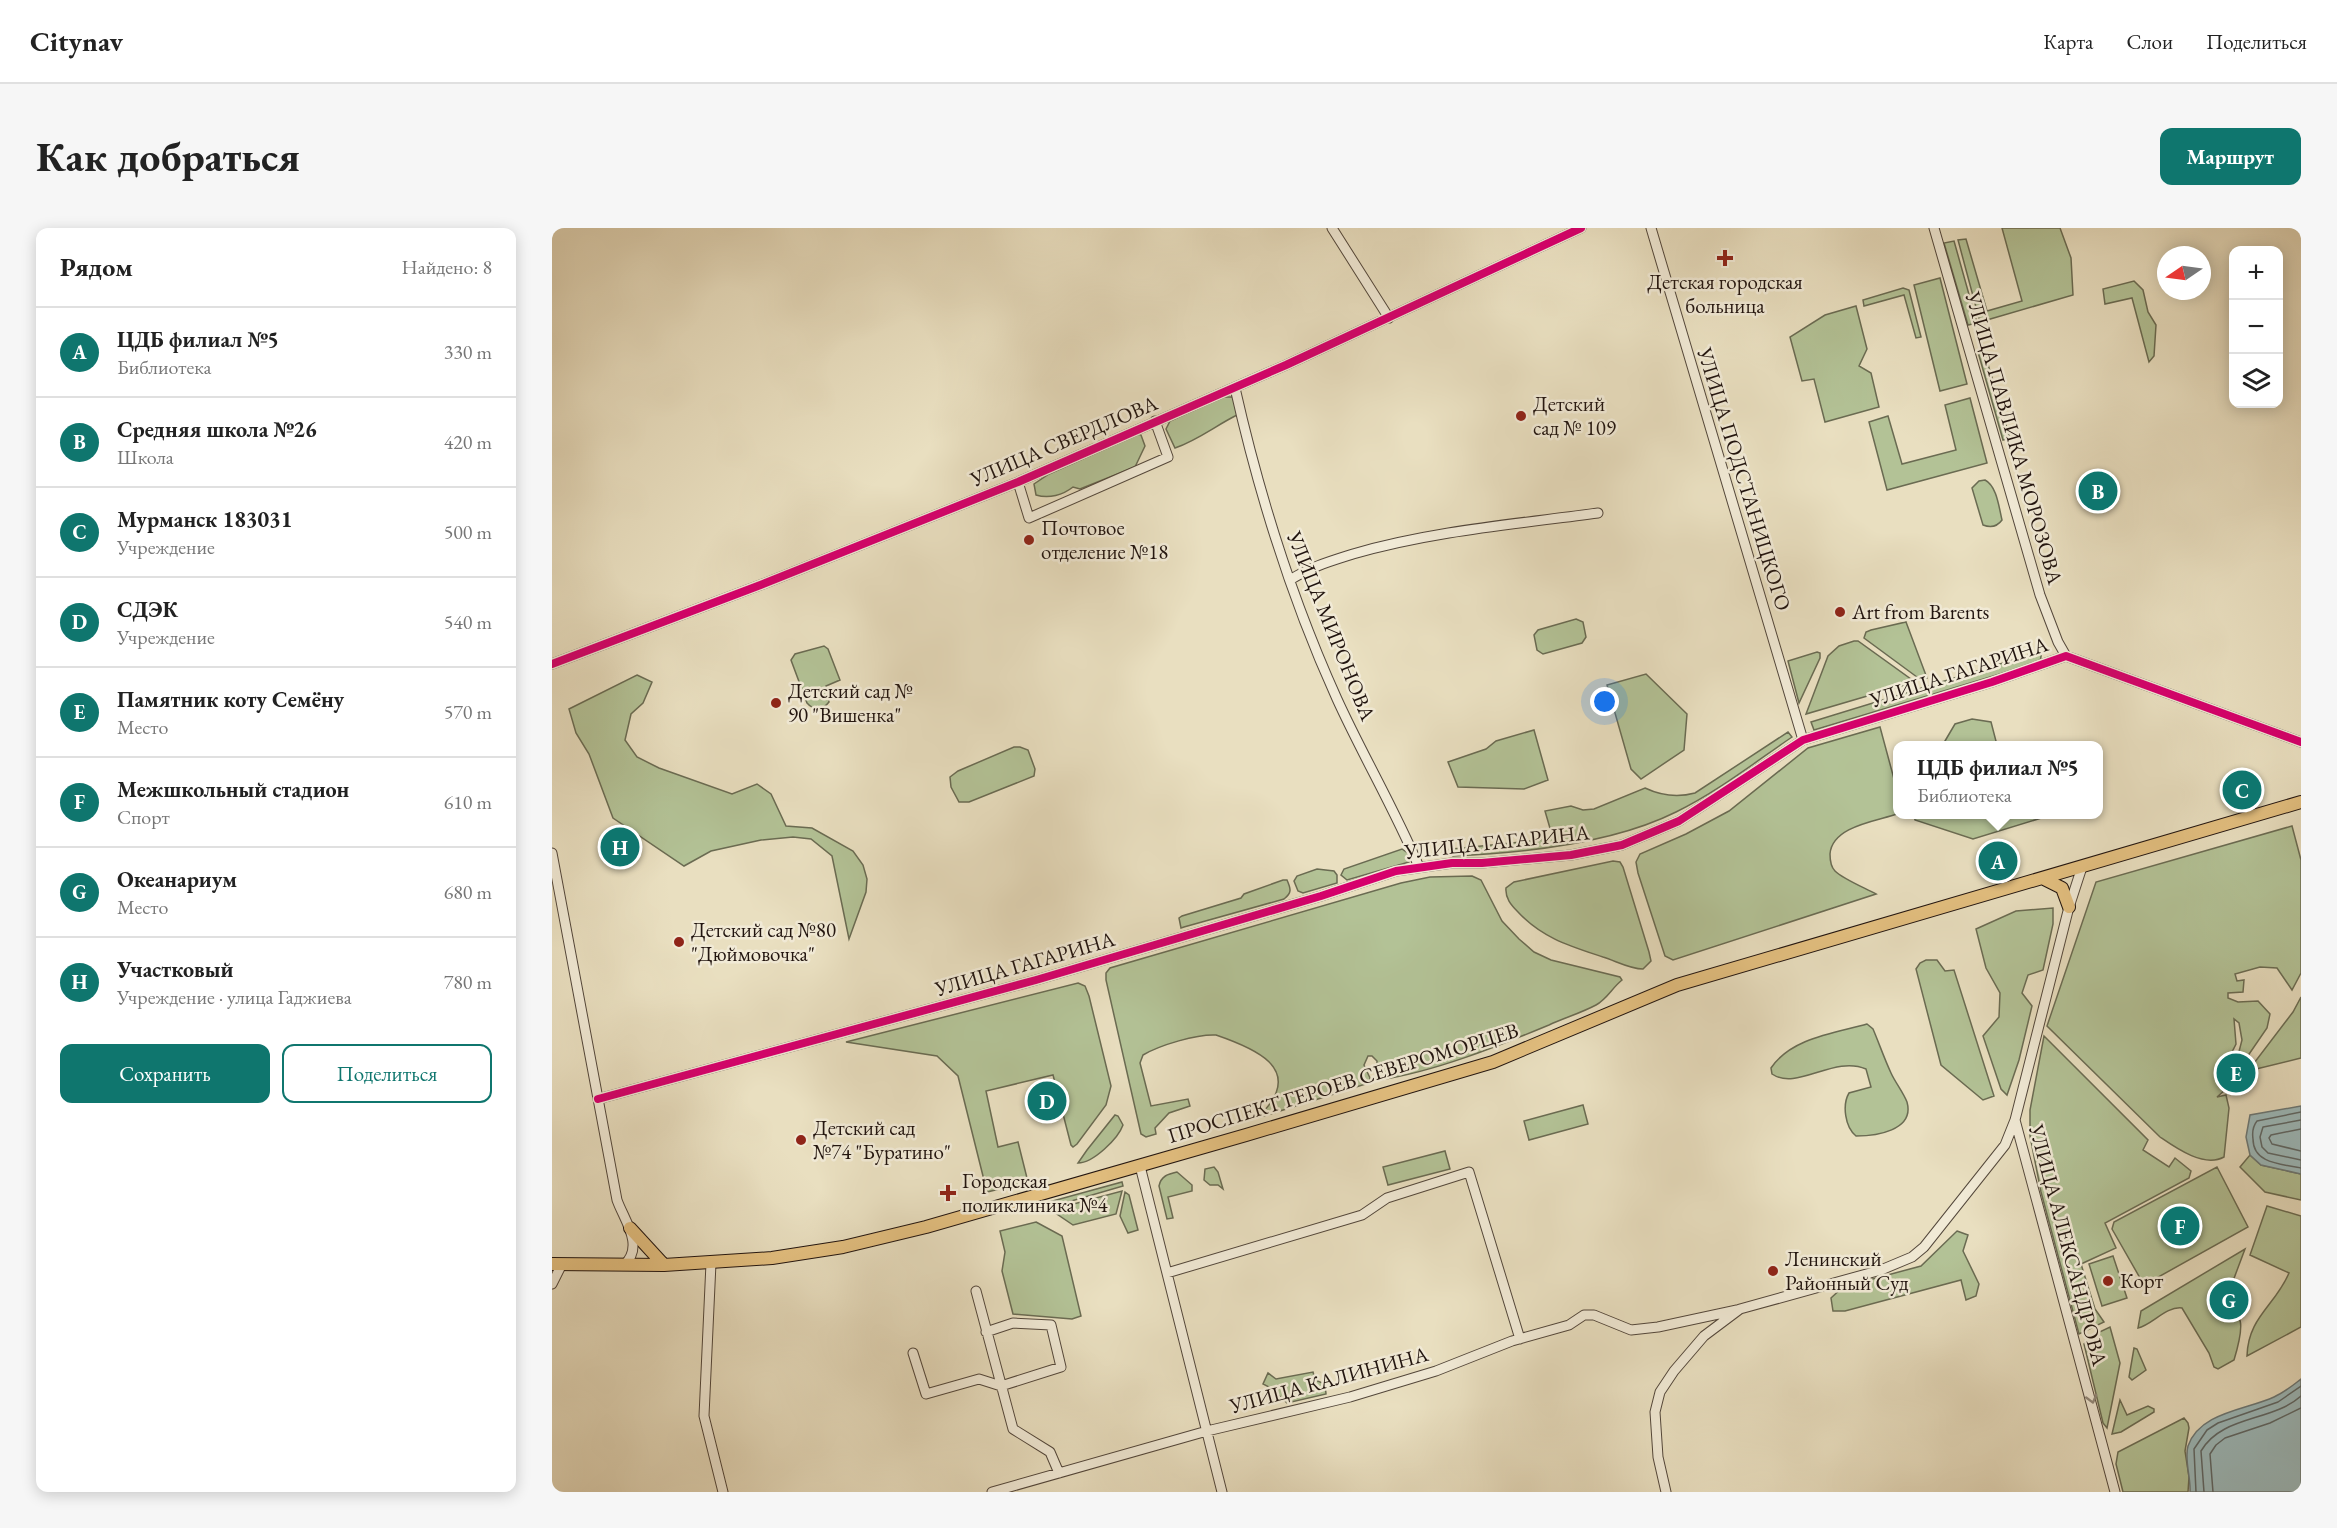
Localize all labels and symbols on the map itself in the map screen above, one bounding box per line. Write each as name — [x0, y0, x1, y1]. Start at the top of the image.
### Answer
north arrow — [2157, 246, 2211, 300]
marker: Детская городская больница — [1716, 249, 1734, 267]
place label: Детская городская больница — [1647, 268, 1803, 319]
street label: УЛИЦА ПАВЛИКА МОРОЗОВА — [1959, 287, 2069, 588]
street label: УЛИЦА ПОДСТАНИЦКОГО — [1691, 343, 1797, 614]
street label: УЛИЦА СВЕРДЛОВА — [965, 389, 1162, 493]
place label: Детский сад № 109 — [1533, 390, 1616, 441]
marker: Детский сад № 109 — [1514, 409, 1528, 423]
pin: B — [2078, 468, 2118, 514]
place label: Почтовое отделение №18 — [1041, 514, 1168, 565]
street label: УЛИЦА МИРОНОВА — [1281, 526, 1382, 725]
marker: Почтовое отделение №18 — [1022, 533, 1036, 547]
place label: Art from Barents — [1851, 598, 1990, 625]
marker: Art from Barents — [1833, 605, 1847, 619]
street label: УЛИЦА ГАГАРИНА — [1865, 630, 2052, 713]
place label: Детский сад № 90 "Вишенка" — [788, 677, 913, 728]
your location — [1590, 687, 1619, 716]
marker: Детский сад № 90 "Вишенка" — [769, 696, 783, 710]
pin: C — [2222, 768, 2262, 812]
street label: УЛИЦА ГАГАРИНА — [1402, 818, 1591, 865]
pin: H — [600, 824, 640, 870]
pin: A — [1978, 838, 2018, 884]
place label: Детский сад №80 "Дюймовочка" — [691, 916, 836, 967]
street label: УЛИЦА ГАГАРИНА — [931, 925, 1118, 1002]
marker: Детский сад №80 "Дюймовочка" — [672, 935, 686, 949]
street label: ПРОСПЕКТ ГЕРОЕВ СЕВЕРОМОРЦЕВ — [1164, 1016, 1522, 1149]
pin: E — [2216, 1050, 2256, 1096]
pin: D — [1028, 1078, 1066, 1124]
place label: Детский сад №74 "Буратино" — [813, 1114, 951, 1165]
street label: УЛИЦА АЛЕКСАНДРОВА — [2023, 1120, 2114, 1369]
marker: Детский сад №74 "Буратино" — [794, 1133, 808, 1147]
place label: Городская поликлиника №4 — [962, 1167, 1108, 1218]
marker: Городская поликлиника №4 — [939, 1184, 957, 1202]
pin: F — [2160, 1204, 2200, 1248]
place label: Ленинский Районный Суд — [1785, 1245, 1909, 1296]
marker: Ленинский Районный Суд — [1766, 1264, 1780, 1278]
place label: Корт — [2120, 1267, 2164, 1294]
marker: Корт — [2101, 1274, 2115, 1288]
pin: G — [2210, 1278, 2248, 1322]
street label: УЛИЦА КАЛИНИНА — [1226, 1340, 1432, 1419]
one-way arrow — [2084, 1394, 2097, 1404]

